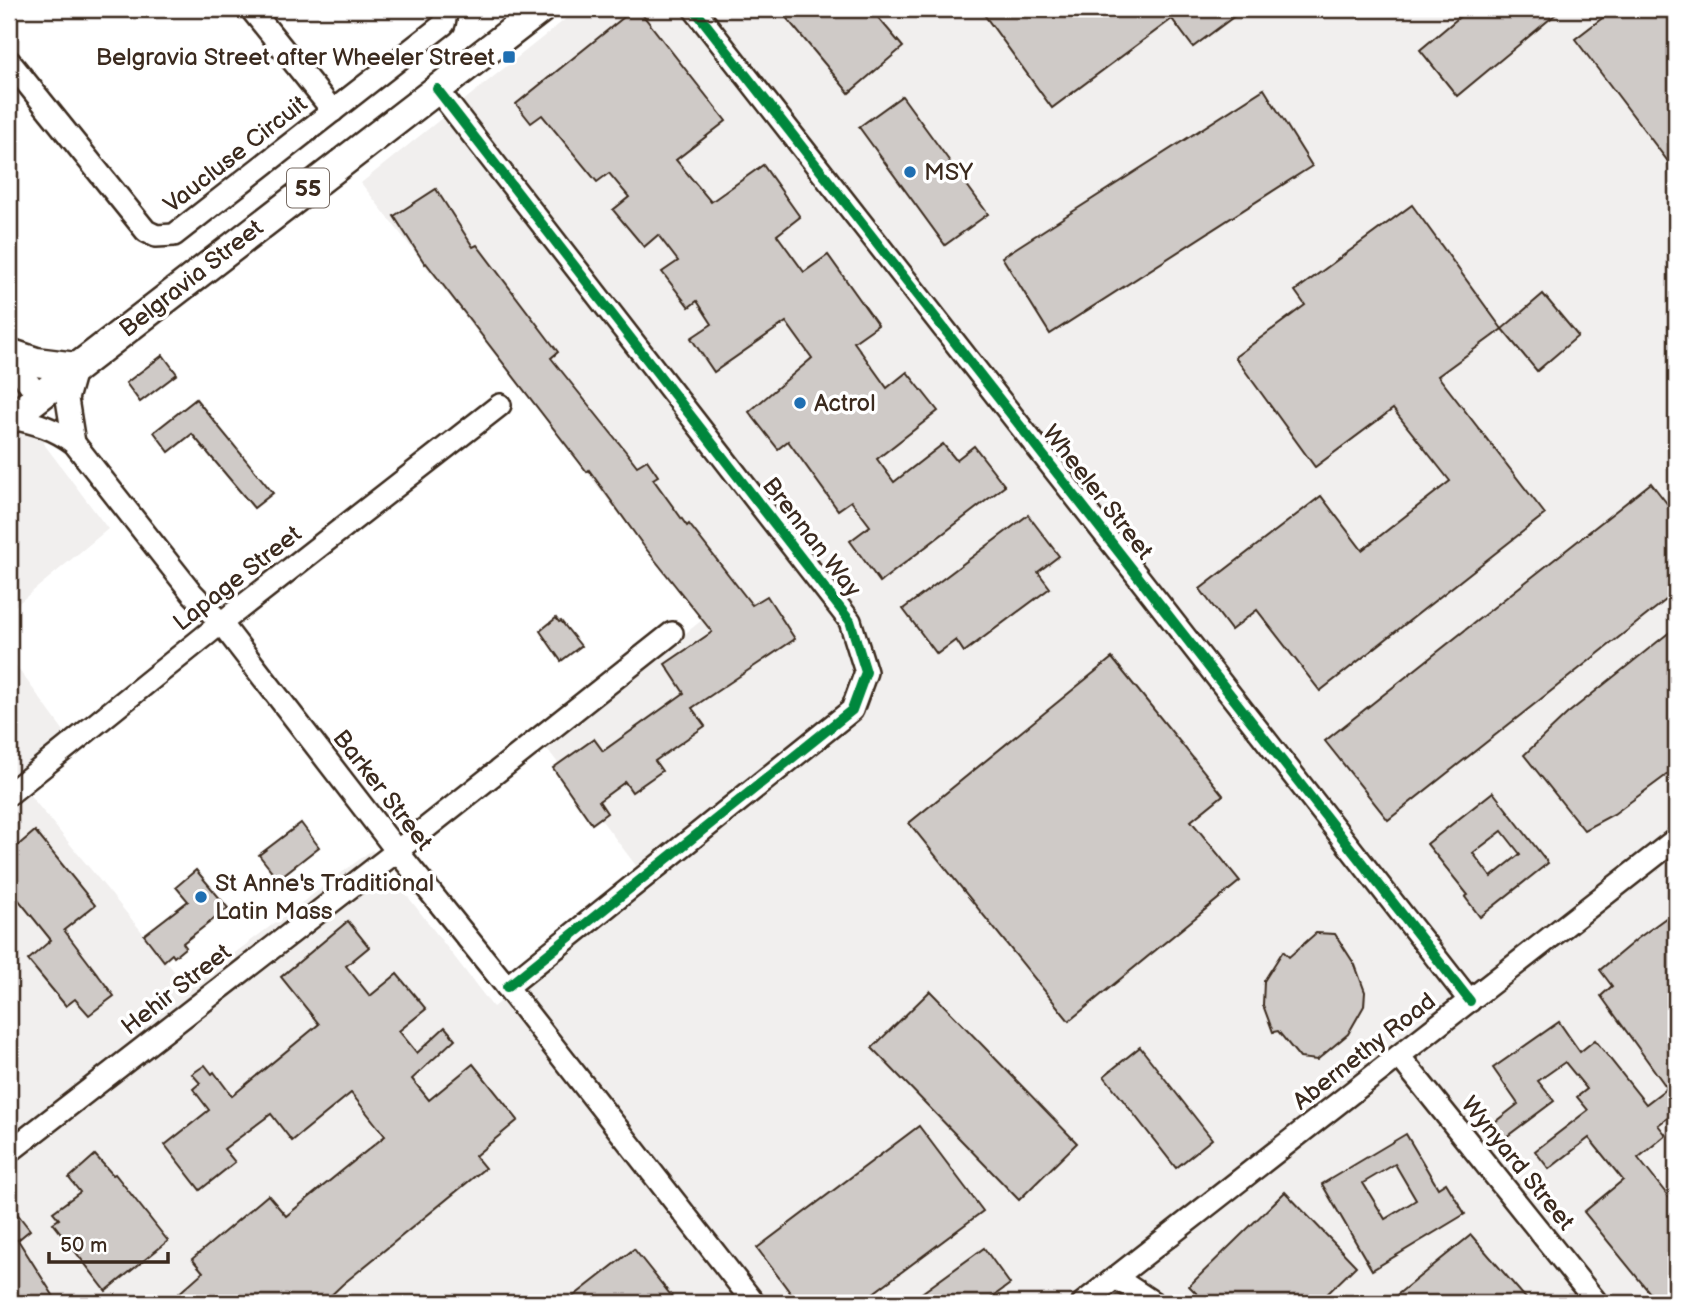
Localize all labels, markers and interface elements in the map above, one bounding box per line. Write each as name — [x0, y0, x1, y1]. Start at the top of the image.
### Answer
place label: Belgravia Street after Wheeler Street — [96, 43, 496, 72]
marker: Belgravia Street after Wheeler Street — [501, 49, 517, 65]
street label: Vaucluse Circuit — [158, 89, 313, 219]
place label: MSY — [924, 158, 974, 187]
marker: MSY — [902, 164, 918, 180]
road number: 55 — [287, 168, 329, 208]
street label: Belgravia Street — [114, 213, 269, 343]
place label: Actrol — [814, 389, 876, 418]
marker: Actrol — [792, 395, 808, 411]
street label: Wheeler Street — [1036, 419, 1160, 566]
street label: Brennan Way — [756, 472, 867, 603]
street label: Lapage Street — [168, 519, 307, 637]
street label: Barker Street — [327, 724, 439, 857]
place label: St Anne's Traditional Latin Mass — [215, 869, 434, 926]
marker: St Anne's Traditional Latin Mass — [193, 889, 209, 905]
street label: Hehir Street — [116, 937, 237, 1041]
street label: Abernethy Road — [1287, 987, 1442, 1116]
street label: Wynyard Street — [1455, 1091, 1581, 1237]
scale bar — [49, 1221, 168, 1265]
text: 50 m — [60, 1233, 107, 1258]

